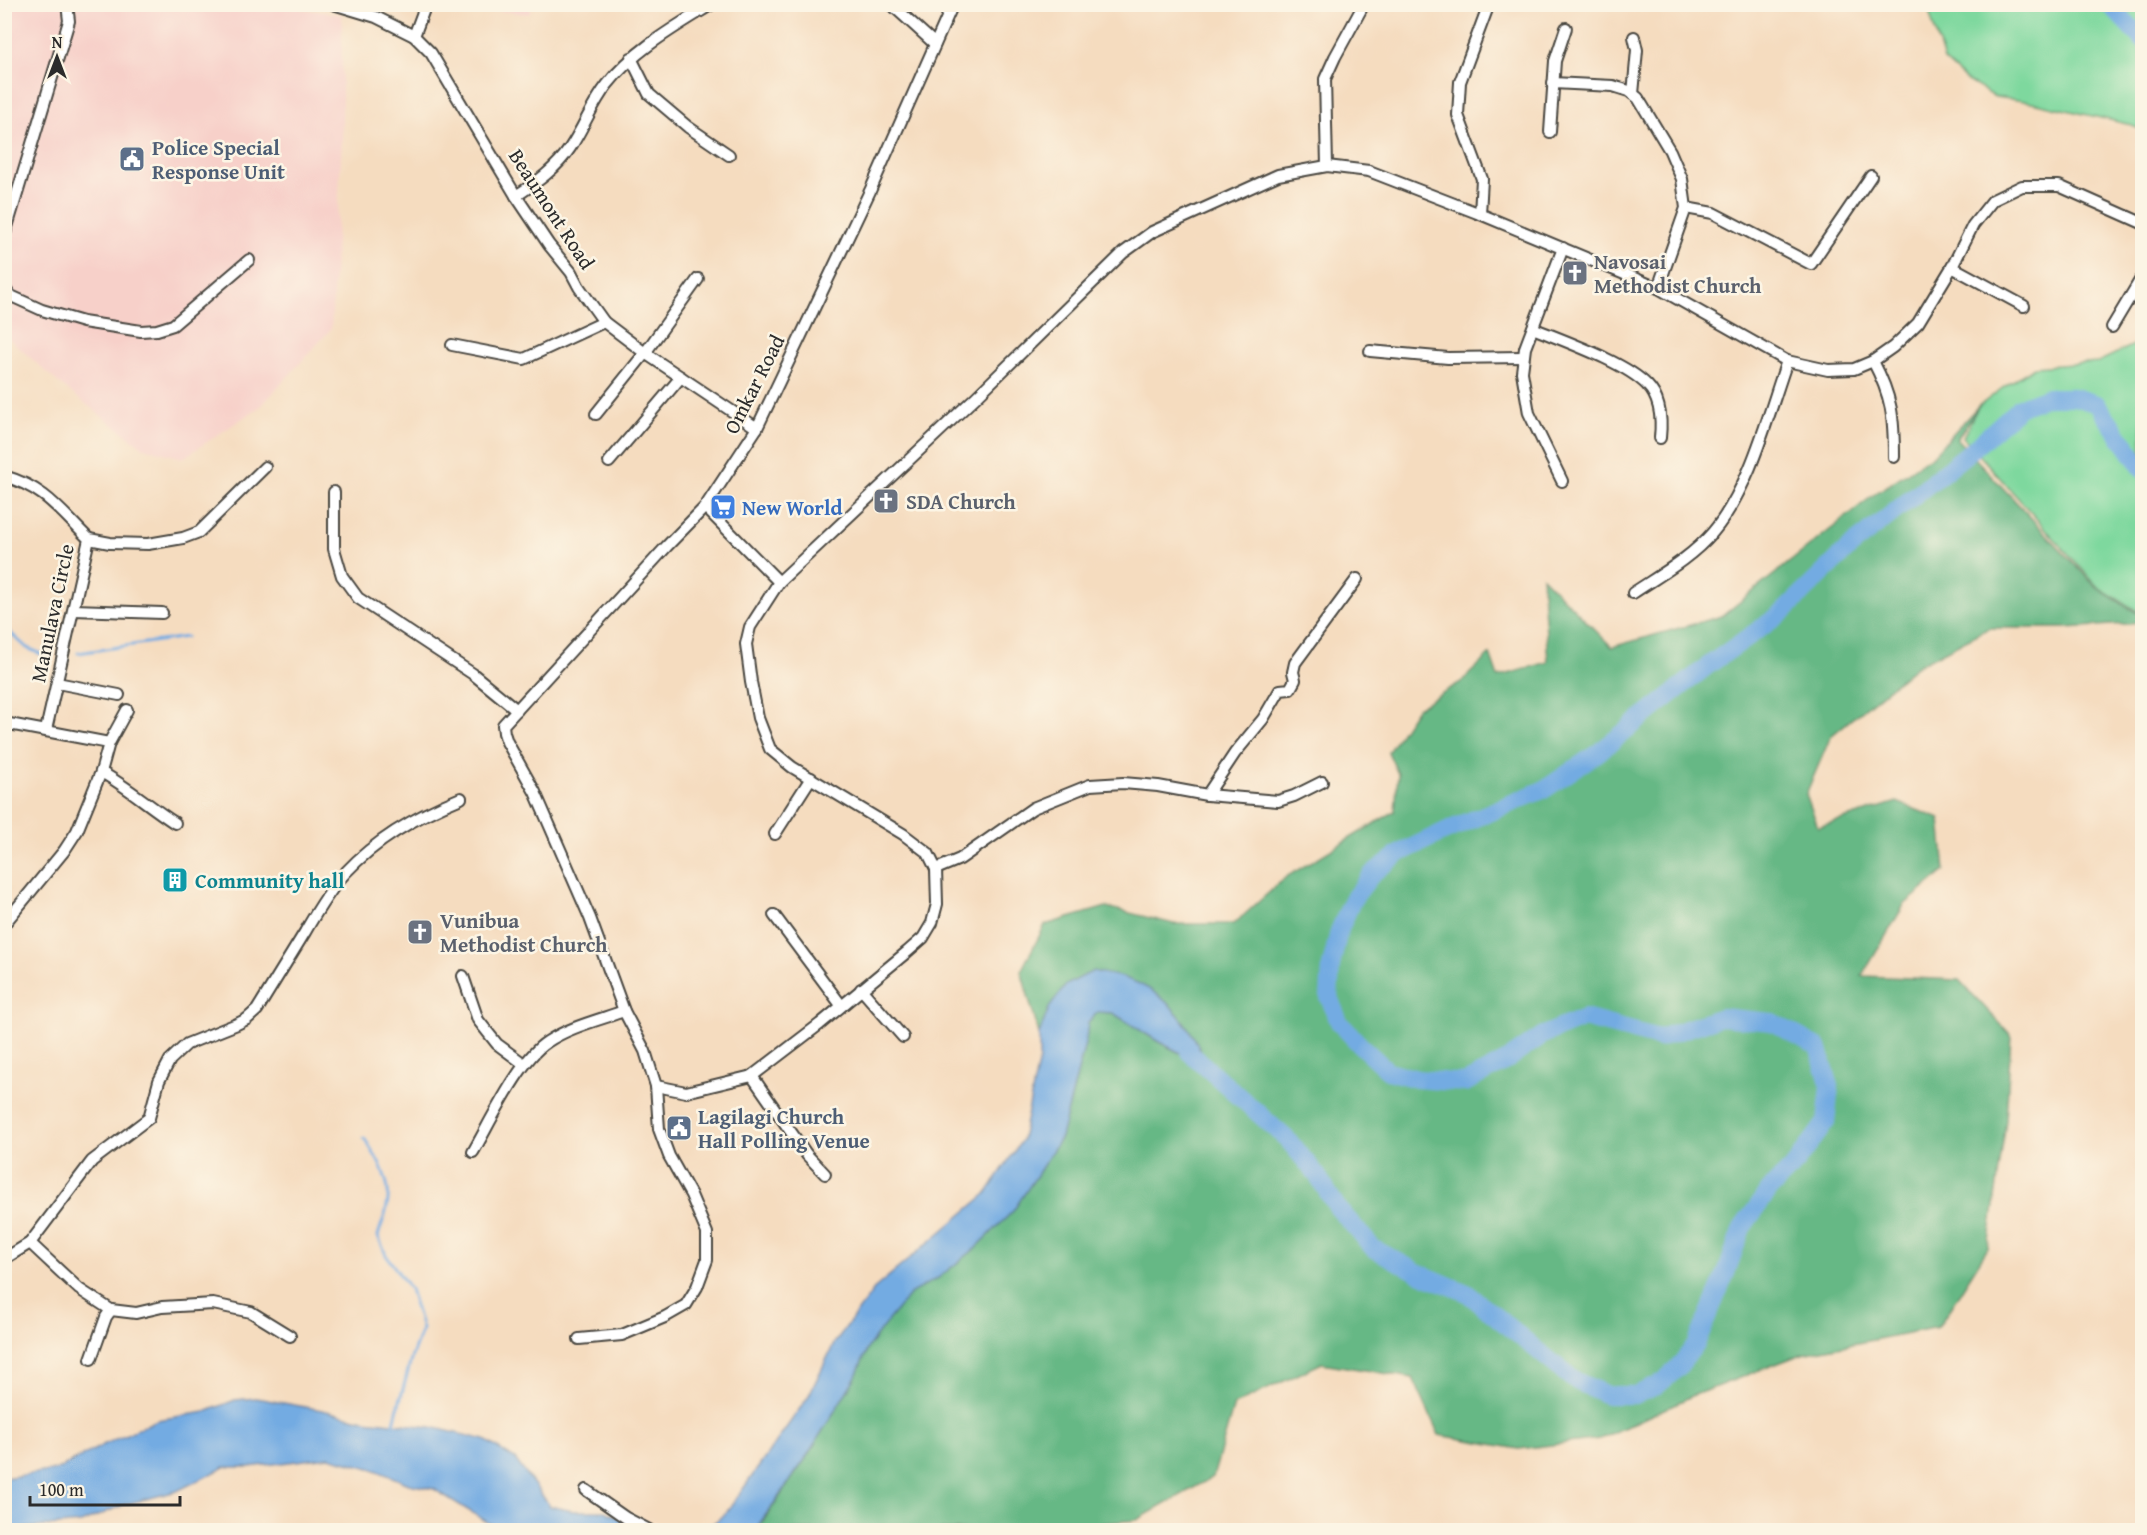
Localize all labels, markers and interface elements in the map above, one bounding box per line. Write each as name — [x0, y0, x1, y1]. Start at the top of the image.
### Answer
north arrow — [27, 27, 87, 87]
text: N — [52, 30, 63, 54]
place label: Police Special Response Unit — [152, 132, 285, 187]
street label: Beaumont Road — [501, 142, 603, 276]
public building icon: Police Special Response Unit — [117, 144, 147, 174]
place label: Navosai Methodist Church — [1594, 246, 1762, 301]
church icon: Navosai Methodist Church — [1560, 258, 1590, 288]
street label: Omkar Road — [716, 328, 793, 439]
church icon: SDA Church — [871, 486, 901, 516]
place label: SDA Church — [906, 486, 1016, 517]
supermarket icon: New World — [708, 492, 738, 522]
place label: New World — [742, 492, 843, 523]
street label: Manulava Circle — [22, 541, 82, 685]
building icon: Community hall — [160, 865, 190, 895]
place label: Community hall — [195, 865, 345, 896]
place label: Vunibua Methodist Church — [440, 905, 608, 960]
church icon: Vunibua Methodist Church — [405, 917, 435, 947]
place label: Lagilagi Church Hall Polling Venue — [698, 1101, 870, 1156]
public building icon: Lagilagi Church Hall Polling Venue — [664, 1113, 694, 1143]
scale bar — [30, 1469, 180, 1507]
text: 100 m — [39, 1476, 84, 1503]

